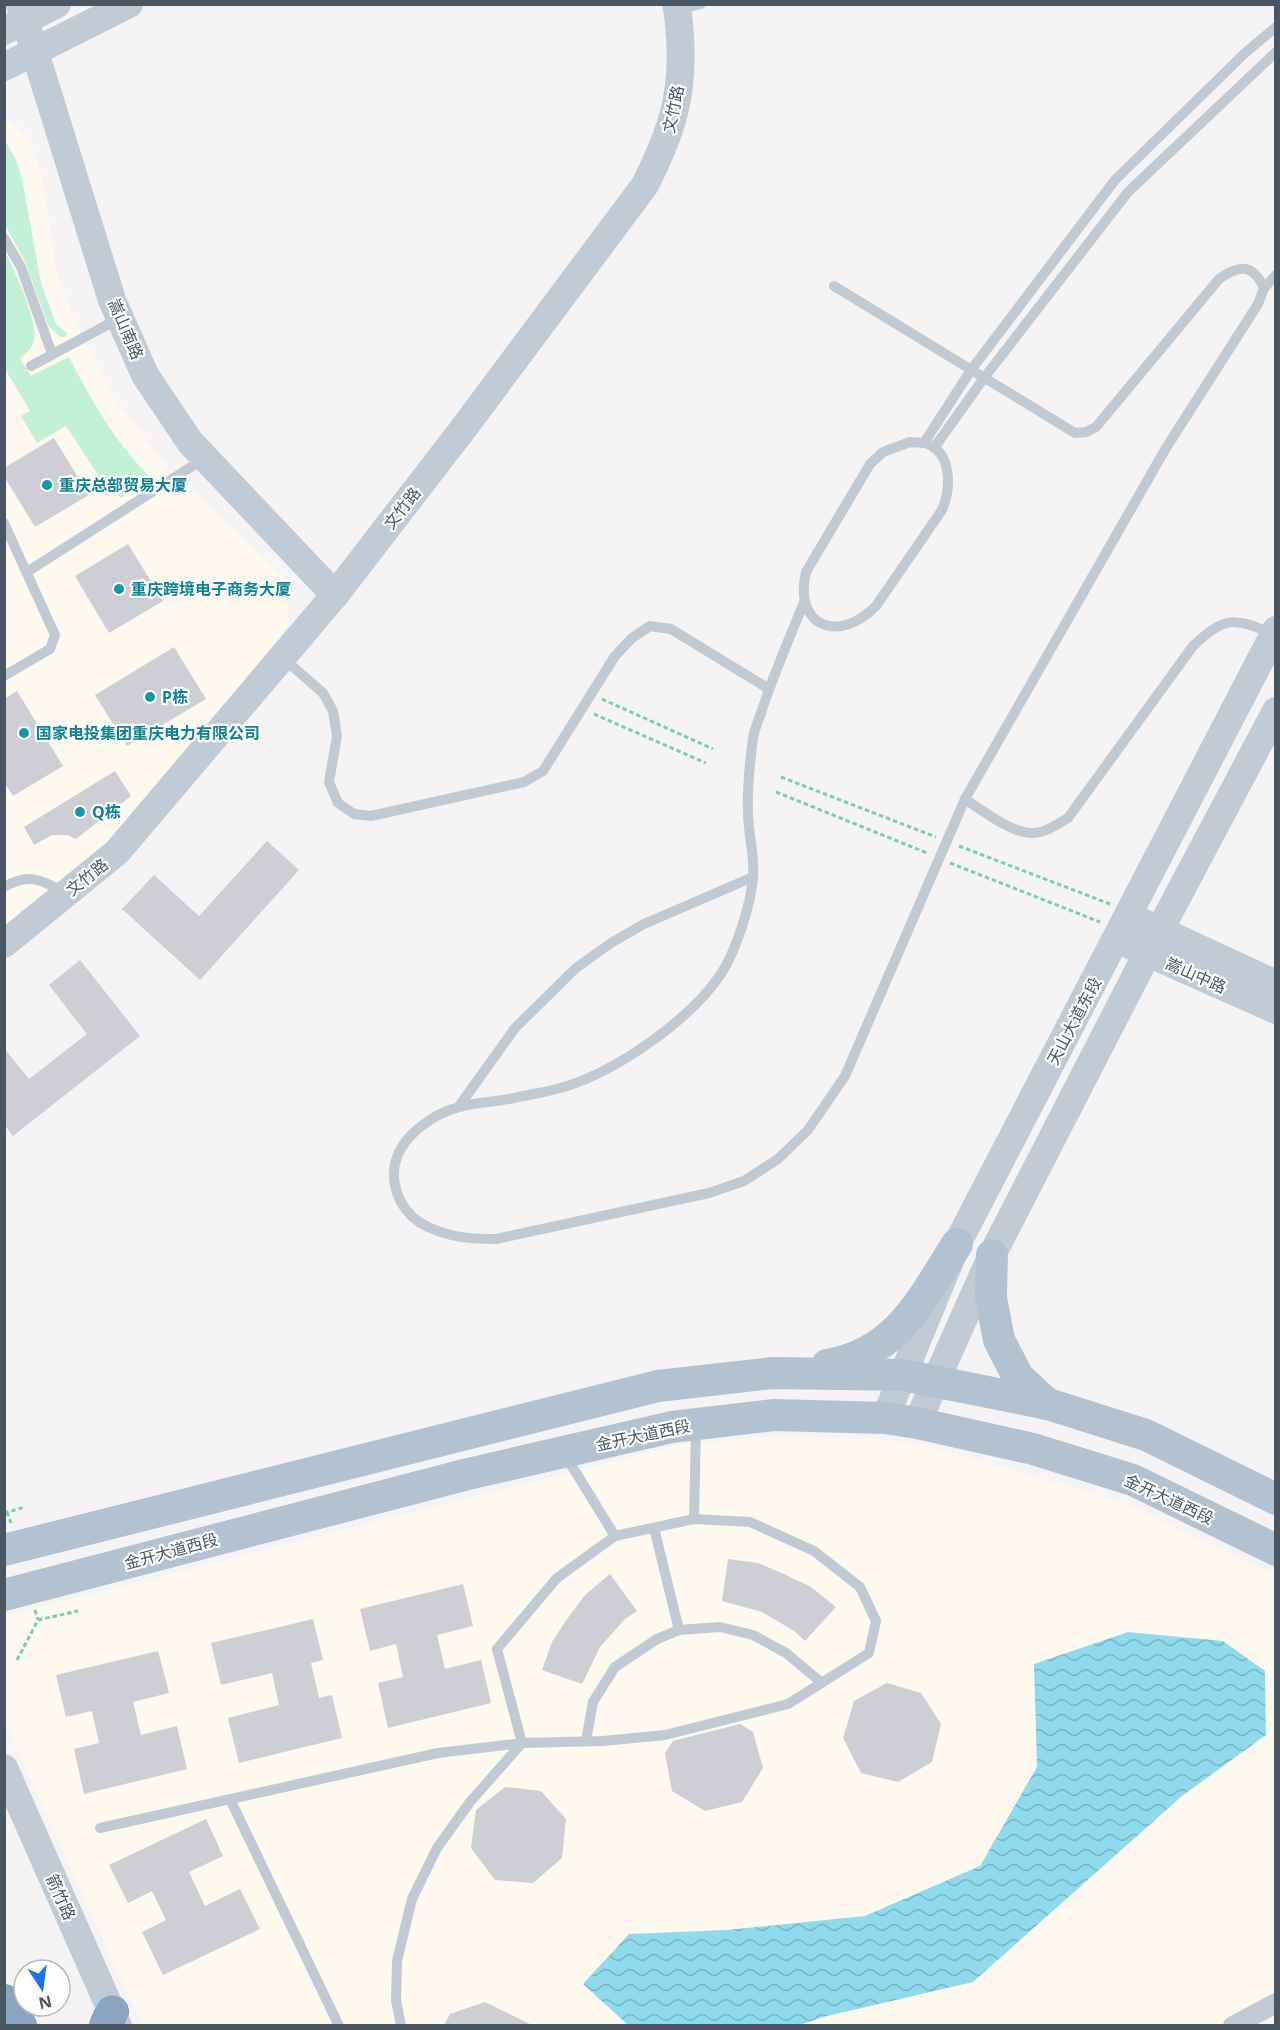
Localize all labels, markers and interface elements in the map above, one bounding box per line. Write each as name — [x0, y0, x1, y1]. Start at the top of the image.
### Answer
street label: 文竹路 — [657, 83, 689, 135]
street label: 嵩山南路 — [103, 295, 149, 363]
place label: 重庆总部贸易大厦 — [59, 474, 187, 496]
marker: 重庆总部贸易大厦 — [40, 478, 54, 492]
street label: 文竹路 — [379, 482, 425, 534]
place label: 重庆跨境电子商务大厦 — [131, 578, 291, 600]
marker: 重庆跨境电子商务大厦 — [112, 582, 126, 596]
place label: P栋 — [162, 686, 188, 708]
marker: P栋 — [143, 690, 157, 704]
place label: 国家电投集团重庆电力有限公司 — [36, 722, 260, 744]
marker: 国家电投集团重庆电力有限公司 — [17, 726, 31, 740]
place label: Q栋 — [92, 801, 121, 823]
marker: Q栋 — [73, 805, 87, 819]
street label: 文竹路 — [61, 853, 113, 901]
street label: 嵩山中路 — [1162, 952, 1230, 998]
street label: 天山大道东段 — [1042, 973, 1106, 1069]
street label: 金开大道西段 — [594, 1414, 692, 1456]
street label: 金开大道西段 — [1121, 1469, 1217, 1529]
street label: 金开大道西段 — [122, 1528, 220, 1574]
street label: 箭竹路 — [41, 1871, 81, 1923]
north arrow — [12, 1958, 72, 2018]
text: N — [37, 1990, 54, 2015]

